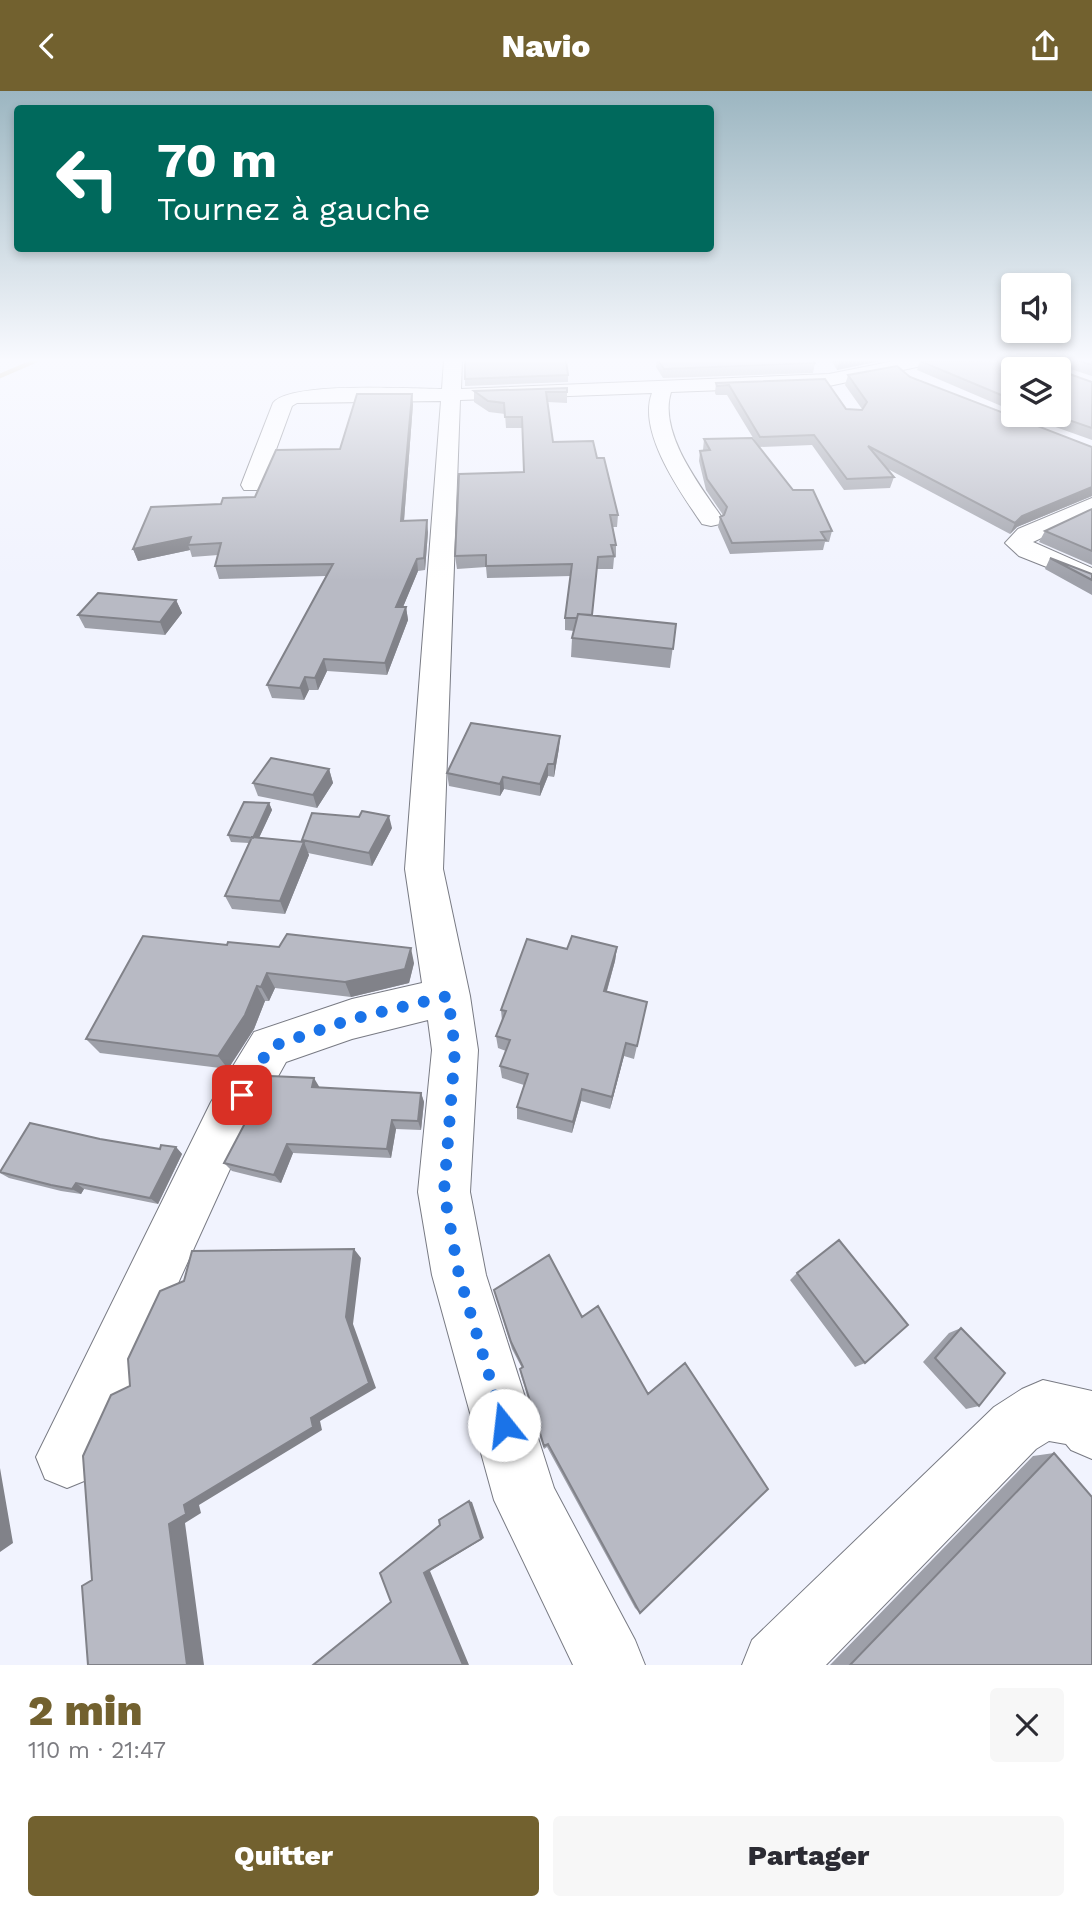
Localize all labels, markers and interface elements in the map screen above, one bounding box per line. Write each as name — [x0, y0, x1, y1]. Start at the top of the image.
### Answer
icon: back — [28, 27, 66, 65]
text: Navio — [502, 27, 590, 65]
icon: share — [1026, 27, 1064, 65]
text: 70 m — [157, 131, 277, 189]
icon: left — [42, 133, 133, 224]
text: Tournez à gauche — [157, 190, 430, 228]
map controls — [1001, 273, 1071, 427]
button: sound — [1001, 273, 1071, 343]
button: layers — [1001, 357, 1071, 427]
pin — [212, 1065, 272, 1125]
icon: arrive — [223, 1076, 261, 1114]
position arrow — [467, 1388, 541, 1462]
text: 2 min — [28, 1686, 142, 1735]
button: close — [990, 1688, 1064, 1762]
text: 110 m · 21:47 — [28, 1737, 166, 1764]
button: Quitter — [28, 1816, 539, 1896]
button: Partager — [553, 1816, 1064, 1896]

